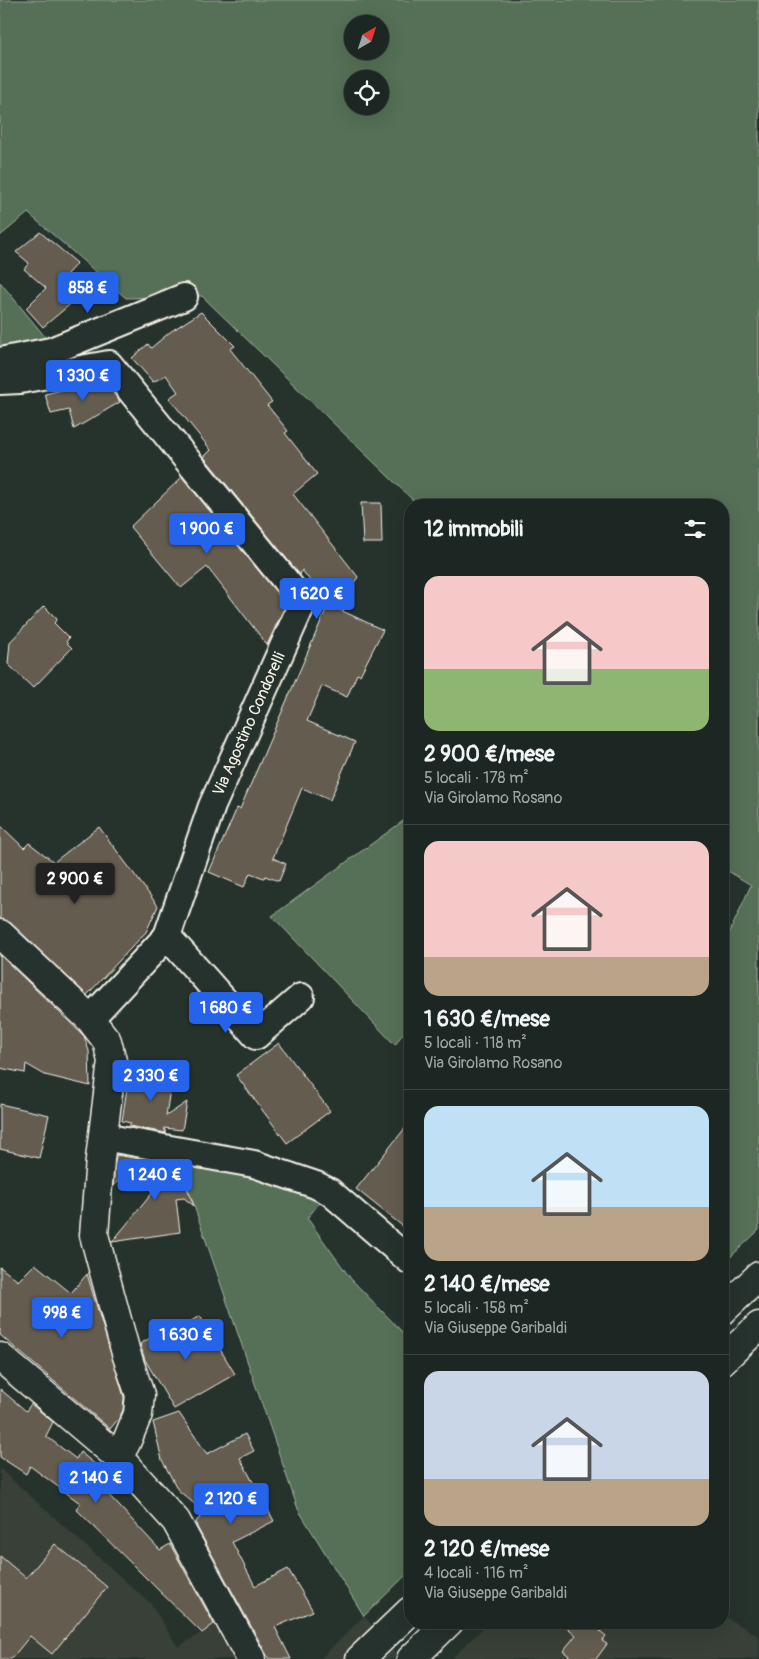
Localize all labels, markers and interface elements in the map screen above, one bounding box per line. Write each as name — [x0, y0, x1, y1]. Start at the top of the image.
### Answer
north arrow — [344, 15, 389, 60]
map controls — [344, 15, 389, 115]
button: locate — [344, 70, 389, 115]
pin: 858 € — [53, 272, 123, 314]
text: 858 € — [69, 278, 107, 298]
pin: 1 330 € — [37, 360, 129, 402]
text: 1 330 € — [57, 366, 109, 386]
pin: 1 900 € — [161, 512, 253, 555]
icon: filters — [681, 515, 709, 543]
text: 12 immobili — [424, 516, 523, 543]
text: 1 900 € — [180, 519, 234, 539]
pin: 1 620 € — [271, 578, 363, 620]
text: 1 620 € — [291, 584, 343, 604]
icon: home — [522, 608, 612, 698]
street label: Via Agostino Condorelli — [208, 649, 290, 799]
text: 2 900 €/mese — [424, 741, 555, 768]
text: 5 locali · 178 m² — [424, 768, 529, 788]
text: Via Girolamo Rosano — [424, 788, 562, 808]
pin: 2 900 € — [29, 862, 121, 905]
text: 2 900 € — [47, 869, 103, 889]
icon: home — [522, 874, 612, 964]
pin: 1 680 € — [180, 992, 272, 1034]
text: 1 680 € — [200, 998, 252, 1018]
text: 1 630 €/mese — [424, 1006, 550, 1033]
text: 5 locali · 118 m² — [424, 1033, 527, 1053]
text: Via Girolamo Rosano — [424, 1053, 562, 1073]
pin: 2 330 € — [105, 1060, 197, 1102]
text: 2 330 € — [123, 1066, 179, 1086]
icon: home — [522, 1139, 612, 1229]
pin: 1 240 € — [109, 1158, 201, 1201]
text: 1 240 € — [129, 1165, 181, 1185]
text: 2 140 €/mese — [424, 1271, 550, 1298]
pin: 998 € — [27, 1296, 97, 1339]
text: 5 locali · 158 m² — [424, 1298, 529, 1318]
text: 998 € — [43, 1303, 81, 1323]
pin: 1 630 € — [140, 1318, 232, 1361]
text: Via Giuseppe Garibaldi — [424, 1318, 567, 1338]
text: 1 630 € — [160, 1325, 212, 1345]
icon: home — [522, 1404, 612, 1494]
pin: 2 140 € — [50, 1462, 142, 1504]
text: 2 140 € — [70, 1468, 122, 1488]
pin: 2 120 € — [185, 1482, 277, 1525]
text: 2 120 € — [205, 1489, 257, 1509]
text: 2 120 €/mese — [424, 1536, 549, 1563]
text: 4 locali · 116 m² — [424, 1563, 528, 1583]
text: Via Giuseppe Garibaldi — [424, 1583, 567, 1603]

